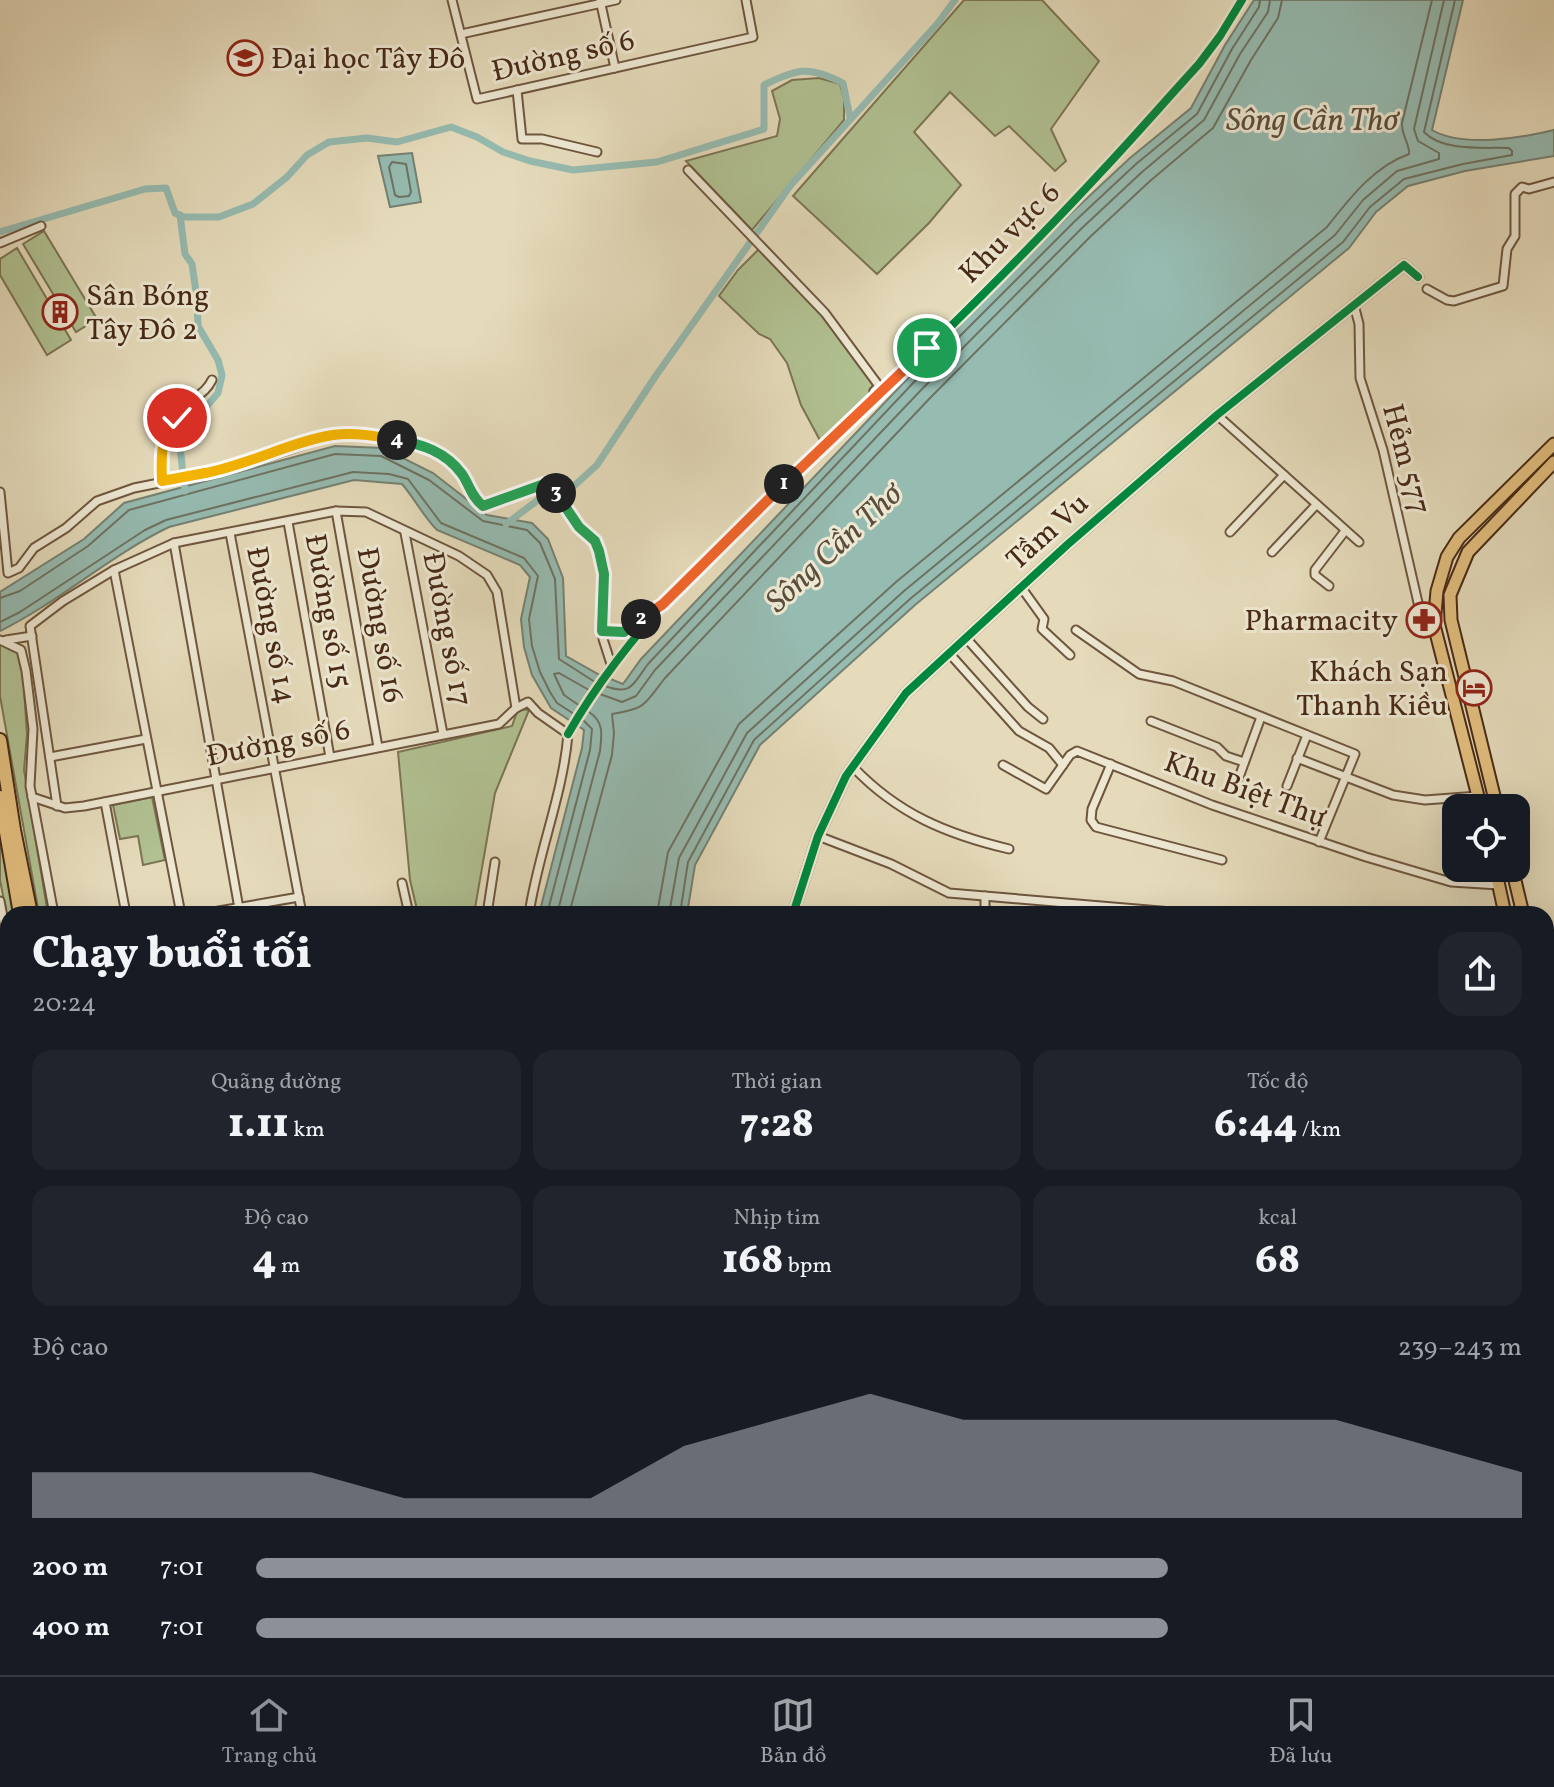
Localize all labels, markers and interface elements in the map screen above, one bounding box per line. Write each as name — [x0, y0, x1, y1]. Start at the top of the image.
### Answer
street label: Đường số 6 — [488, 20, 639, 94]
school or university icon: Đại học Tây Đô — [226, 39, 264, 77]
place label: Đại học Tây Đô — [271, 39, 465, 81]
water label: Sông Cần Thơ — [1226, 100, 1401, 144]
street label: Khu vực 6 — [950, 173, 1071, 294]
place label: Sân Bóng Tây Đô 2 — [86, 276, 209, 352]
building icon: Sân Bóng Tây Đô 2 — [41, 293, 79, 331]
pin — [893, 314, 961, 382]
icon: arrive — [905, 326, 949, 370]
pin — [143, 384, 211, 452]
icon: check — [155, 396, 199, 440]
street label: Hẻm 577 — [1370, 400, 1440, 519]
pin: 4 — [377, 420, 417, 460]
text: 4 — [390, 424, 404, 455]
pin: 1 — [764, 464, 804, 504]
text: 1 — [780, 468, 788, 499]
pin: 3 — [536, 473, 576, 513]
water label: Sông Cần Thơ — [757, 473, 915, 624]
text: 3 — [550, 477, 562, 508]
street label: Tầm Vu — [998, 484, 1099, 581]
street label: Đường số 15 — [293, 531, 361, 692]
street label: Đường số 14 — [234, 543, 306, 708]
street label: Đường số 16 — [345, 544, 413, 706]
street label: Đường số 17 — [410, 549, 482, 710]
pin: 2 — [621, 599, 661, 639]
place label: Pharmacity — [1244, 601, 1398, 643]
pharmacy icon: Pharmacity — [1405, 601, 1443, 639]
text: 2 — [635, 603, 647, 634]
place label: Khách Sạn Thanh Kiều — [1296, 652, 1448, 728]
hotel icon: Khách Sạn Thanh Kiều — [1455, 669, 1493, 707]
street label: Đường số 6 — [203, 709, 354, 778]
street label: Khu Biệt Thự — [1158, 742, 1333, 840]
map controls — [1442, 794, 1530, 882]
button: locate — [1442, 794, 1530, 882]
text: Chạy buổi tối — [32, 925, 312, 986]
button: share — [1438, 932, 1522, 1016]
text: 20:24 — [32, 986, 96, 1022]
text: Quãng đường — [211, 1067, 341, 1098]
text: Thời gian — [732, 1067, 822, 1098]
text: Tốc độ — [1247, 1067, 1308, 1098]
text: 1.11 — [228, 1098, 289, 1154]
text: 7:28 — [740, 1098, 814, 1154]
text: 6:44 — [1214, 1098, 1297, 1154]
text: km — [289, 1115, 325, 1146]
text: /km — [1297, 1115, 1341, 1146]
text: Độ cao — [244, 1203, 309, 1234]
text: Nhịp tim — [734, 1203, 820, 1234]
text: kcal — [1258, 1203, 1297, 1234]
text: 4 — [252, 1234, 277, 1290]
text: 168 — [722, 1234, 783, 1290]
text: 68 — [1255, 1234, 1300, 1290]
text: m — [277, 1251, 300, 1282]
text: bpm — [783, 1251, 832, 1282]
text: Độ cao — [32, 1330, 108, 1366]
text: 239–243 m — [1398, 1330, 1522, 1366]
text: 200 m — [32, 1550, 108, 1586]
text: 7:01 — [160, 1550, 204, 1586]
text: 400 m — [32, 1610, 110, 1646]
text: 7:01 — [160, 1610, 204, 1646]
tab: Trang chủ — [221, 1693, 317, 1772]
tab: Bản đồ — [760, 1693, 826, 1772]
tab: Đã lưu — [1269, 1693, 1333, 1772]

